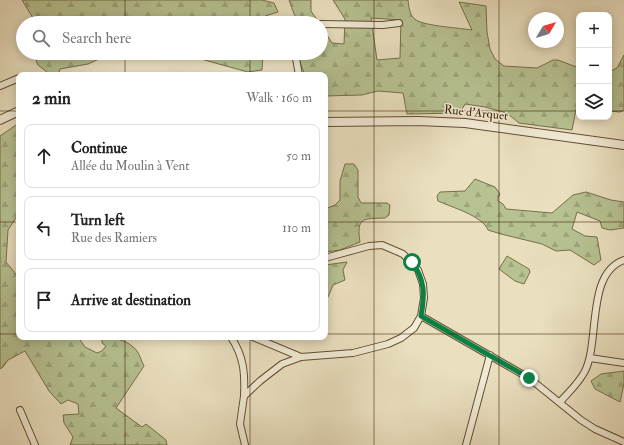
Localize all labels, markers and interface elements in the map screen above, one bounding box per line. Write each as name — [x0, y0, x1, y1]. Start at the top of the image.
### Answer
north arrow — [528, 12, 564, 48]
map controls — [576, 12, 612, 120]
button: + — [576, 12, 612, 48]
search box — [16, 16, 328, 60]
icon: search — [30, 27, 52, 49]
text: Search here — [62, 29, 131, 48]
button: − — [576, 48, 612, 84]
button: layers — [576, 84, 612, 120]
text: 2 min — [32, 88, 71, 109]
text: Walk · 160 m — [246, 90, 312, 106]
street label: Rue d'Arquet — [443, 102, 509, 124]
text: Continue — [71, 139, 127, 158]
icon: ahead — [33, 145, 55, 167]
text: 50 m — [286, 148, 311, 164]
text: Allée du Moulin à Vent — [71, 158, 189, 174]
text: Turn left — [71, 211, 125, 230]
icon: left — [33, 217, 55, 239]
text: 110 m — [282, 220, 311, 236]
text: Rue des Ramiers — [71, 230, 157, 246]
route start — [403, 253, 421, 271]
icon: arrive — [33, 289, 55, 311]
text: Arrive at destination — [71, 291, 191, 310]
route end — [520, 369, 538, 387]

